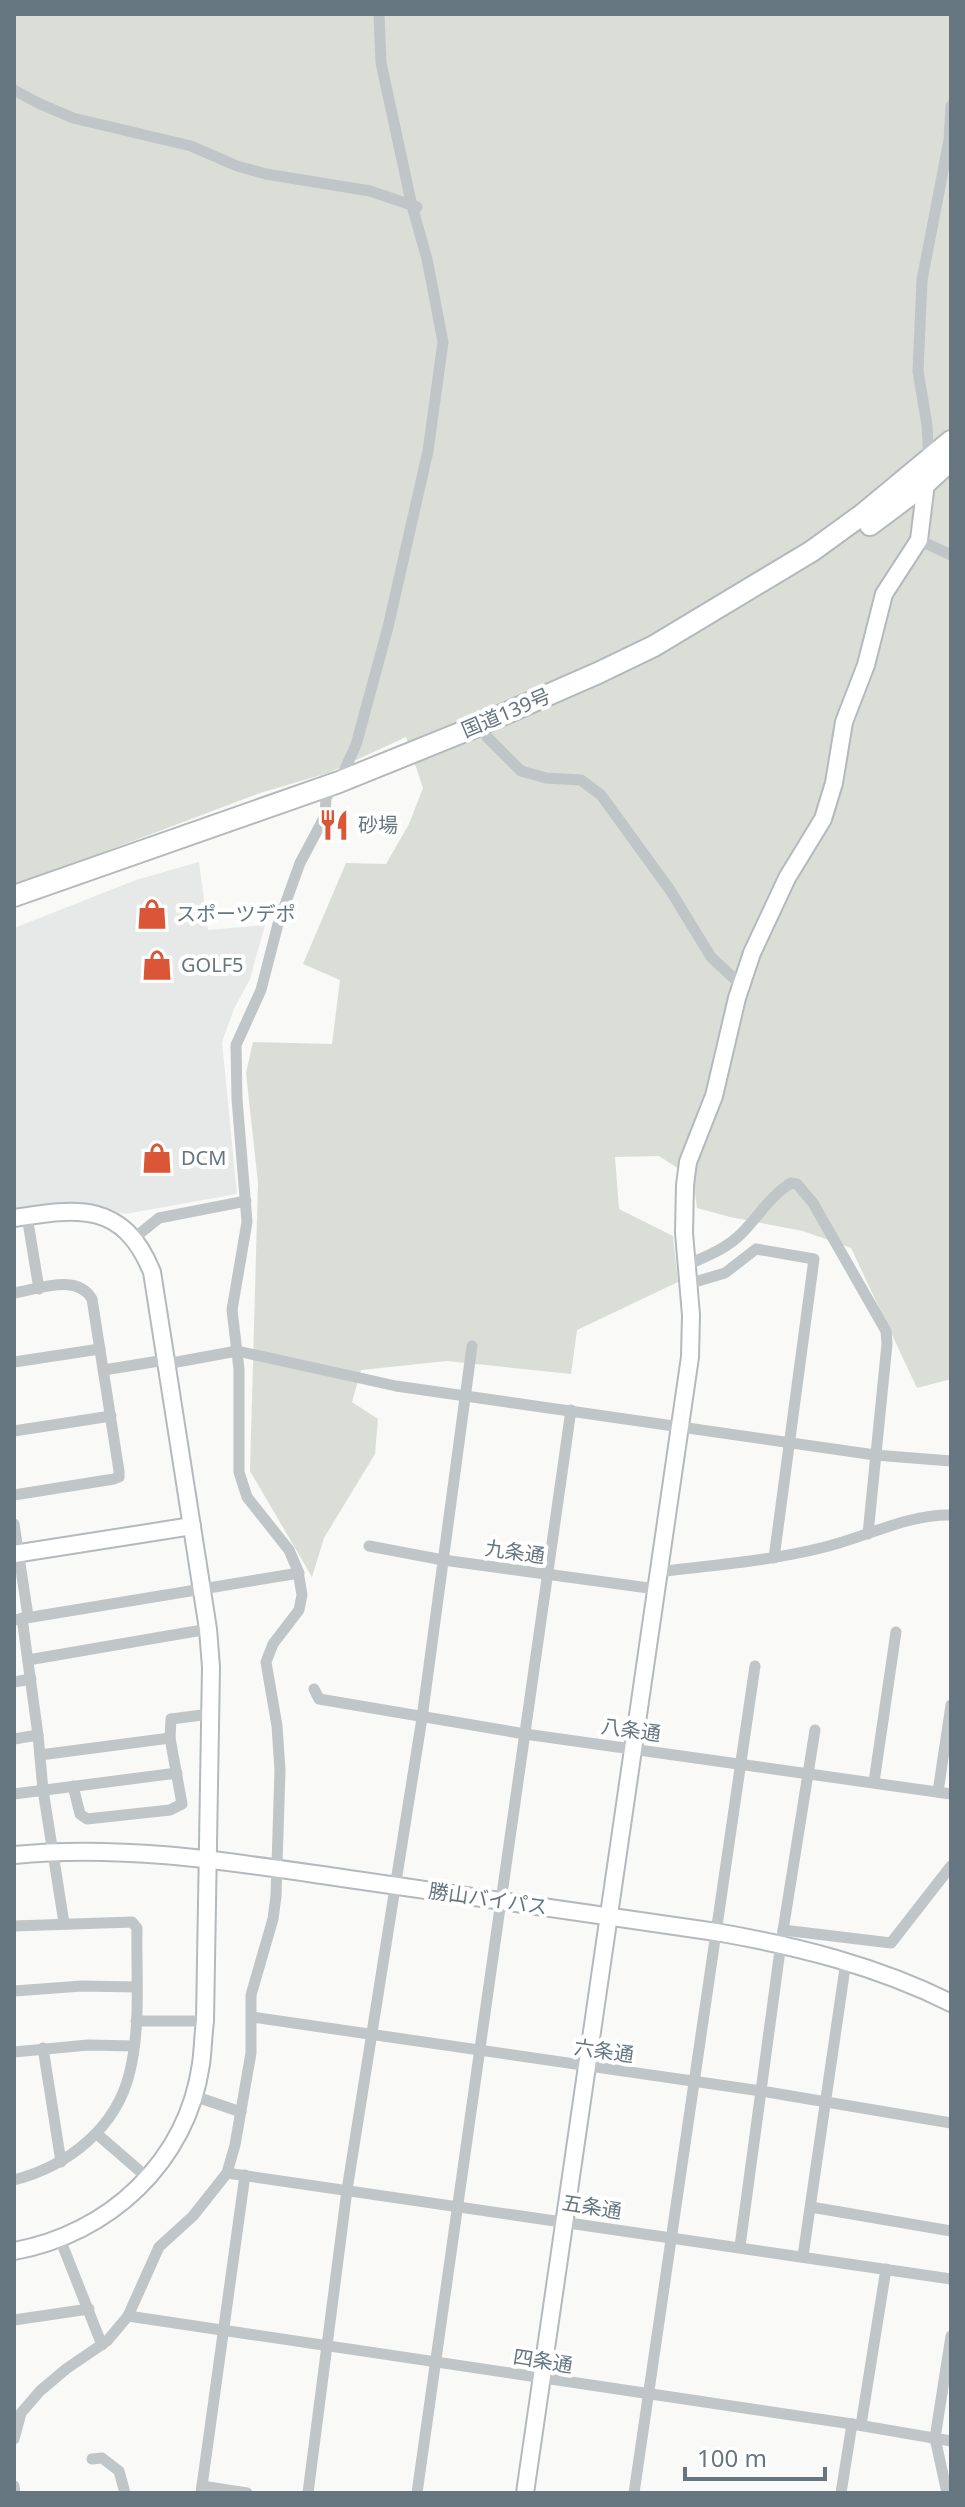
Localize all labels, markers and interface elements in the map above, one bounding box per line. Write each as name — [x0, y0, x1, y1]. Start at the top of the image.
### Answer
street label: 国道139号 — [457, 682, 554, 743]
restaurant icon: 砂場 — [317, 808, 351, 842]
place label: 砂場 — [358, 811, 398, 838]
shop icon: スポーツデポ — [135, 897, 169, 931]
place label: スポーツデポ — [176, 900, 296, 927]
shop icon: GOLF5 — [140, 948, 174, 982]
place label: GOLF5 — [181, 951, 243, 978]
shop icon: DCM — [140, 1141, 174, 1175]
place label: DCM — [181, 1144, 226, 1171]
street label: 九条通 — [483, 1534, 547, 1569]
street label: 八条通 — [599, 1712, 663, 1747]
street label: 勝山バイパス — [427, 1877, 549, 1920]
street label: 六条通 — [572, 2033, 636, 2068]
street label: 五条通 — [560, 2188, 624, 2225]
street label: 四条通 — [511, 2342, 575, 2379]
scale bar — [685, 2431, 825, 2481]
text: 100 m — [697, 2441, 767, 2474]

